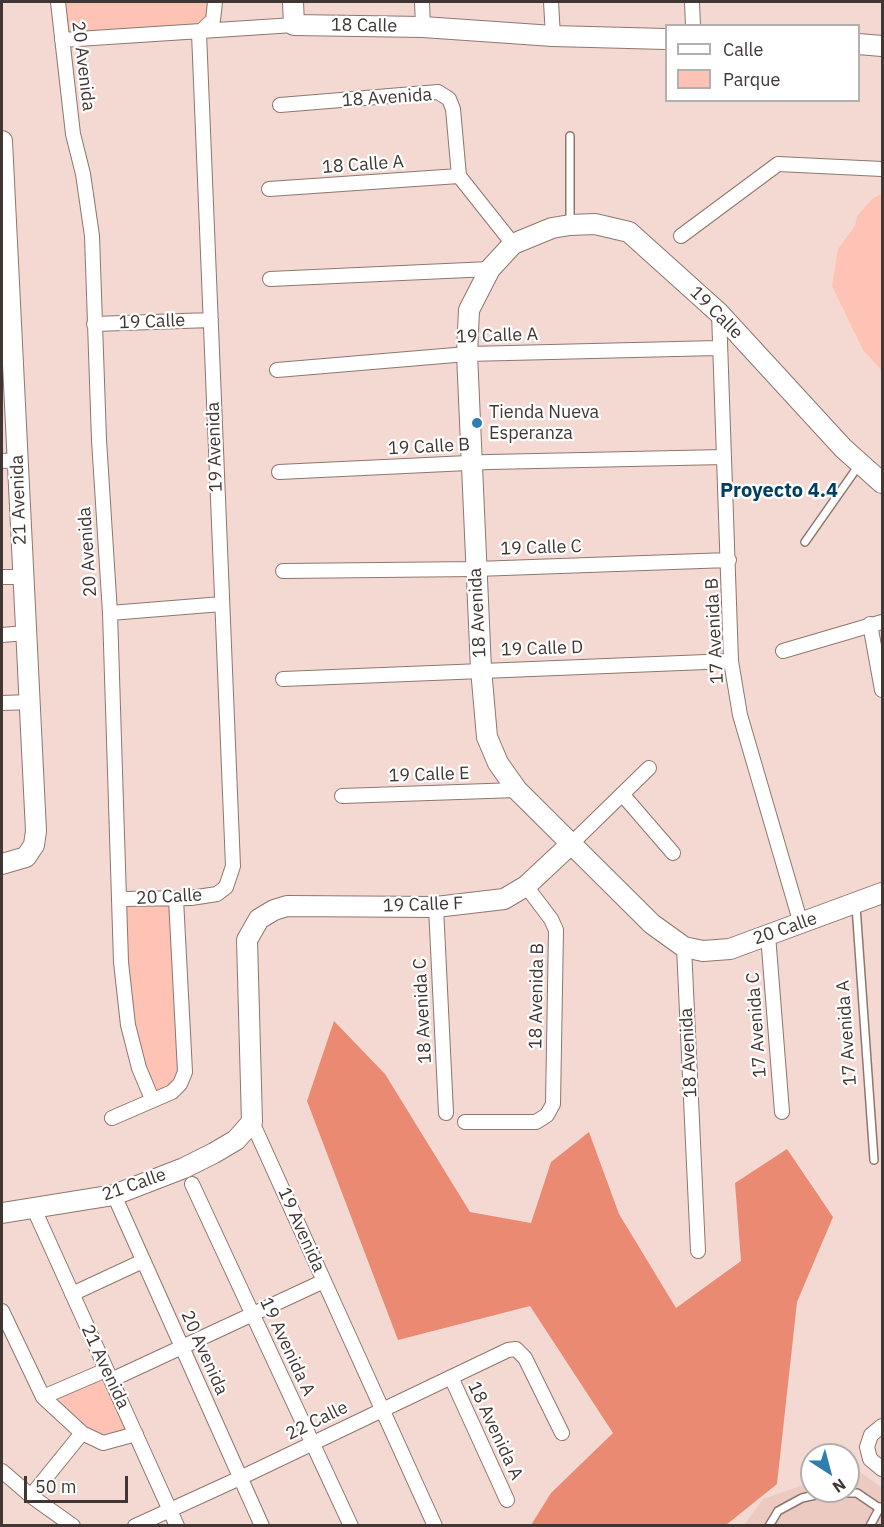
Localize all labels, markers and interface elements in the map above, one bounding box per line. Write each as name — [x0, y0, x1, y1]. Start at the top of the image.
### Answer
street label: 18 Calle — [331, 15, 397, 37]
street label: 20 Avenida — [67, 20, 99, 112]
legend — [665, 24, 860, 102]
text: Calle — [723, 38, 763, 61]
text: Parque — [723, 68, 780, 91]
street label: 18 Avenida — [341, 84, 433, 112]
street label: 18 Calle A — [321, 151, 405, 179]
street label: 19 Calle — [685, 282, 747, 344]
street label: 19 Calle — [119, 310, 185, 334]
street label: 19 Calle A — [456, 324, 538, 348]
street label: 19 Avenida — [203, 401, 227, 493]
place label: Tienda Nueva Esperanza — [489, 402, 599, 444]
marker: Tienda Nueva Esperanza — [470, 416, 484, 430]
street label: 19 Calle B — [387, 434, 471, 460]
street label: 21 Avenida — [7, 454, 31, 546]
district label: Proyecto 4.4 — [720, 479, 838, 503]
street label: 20 Avenida — [74, 506, 102, 598]
street label: 19 Calle C — [500, 536, 582, 560]
street label: 18 Avenida — [465, 567, 491, 659]
street label: 17 Avenida B — [701, 577, 729, 685]
street label: 19 Calle D — [500, 637, 584, 661]
street label: 19 Calle E — [388, 763, 470, 787]
street label: 20 Calle — [135, 884, 203, 910]
street label: 19 Calle F — [382, 893, 464, 917]
street label: 20 Calle — [750, 908, 820, 950]
street label: 18 Avenida B — [525, 943, 549, 1049]
street label: 18 Avenida C — [409, 958, 437, 1064]
street label: 17 Avenida C — [743, 971, 771, 1079]
street label: 17 Avenida A — [833, 979, 861, 1087]
street label: 18 Avenida — [676, 1007, 702, 1099]
street label: 21 Calle — [99, 1164, 169, 1206]
street label: 19 Avenida — [273, 1184, 329, 1276]
street label: 19 Avenida A — [255, 1294, 319, 1400]
street label: 20 Avenida — [176, 1307, 232, 1399]
street label: 21 Avenida — [76, 1321, 134, 1413]
street label: 18 Avenida A — [463, 1378, 527, 1484]
street label: 22 Calle — [283, 1397, 351, 1445]
north arrow — [800, 1443, 860, 1503]
scale bar — [27, 1464, 130, 1502]
text: N — [829, 1474, 850, 1497]
text: 50 m — [35, 1475, 77, 1498]

